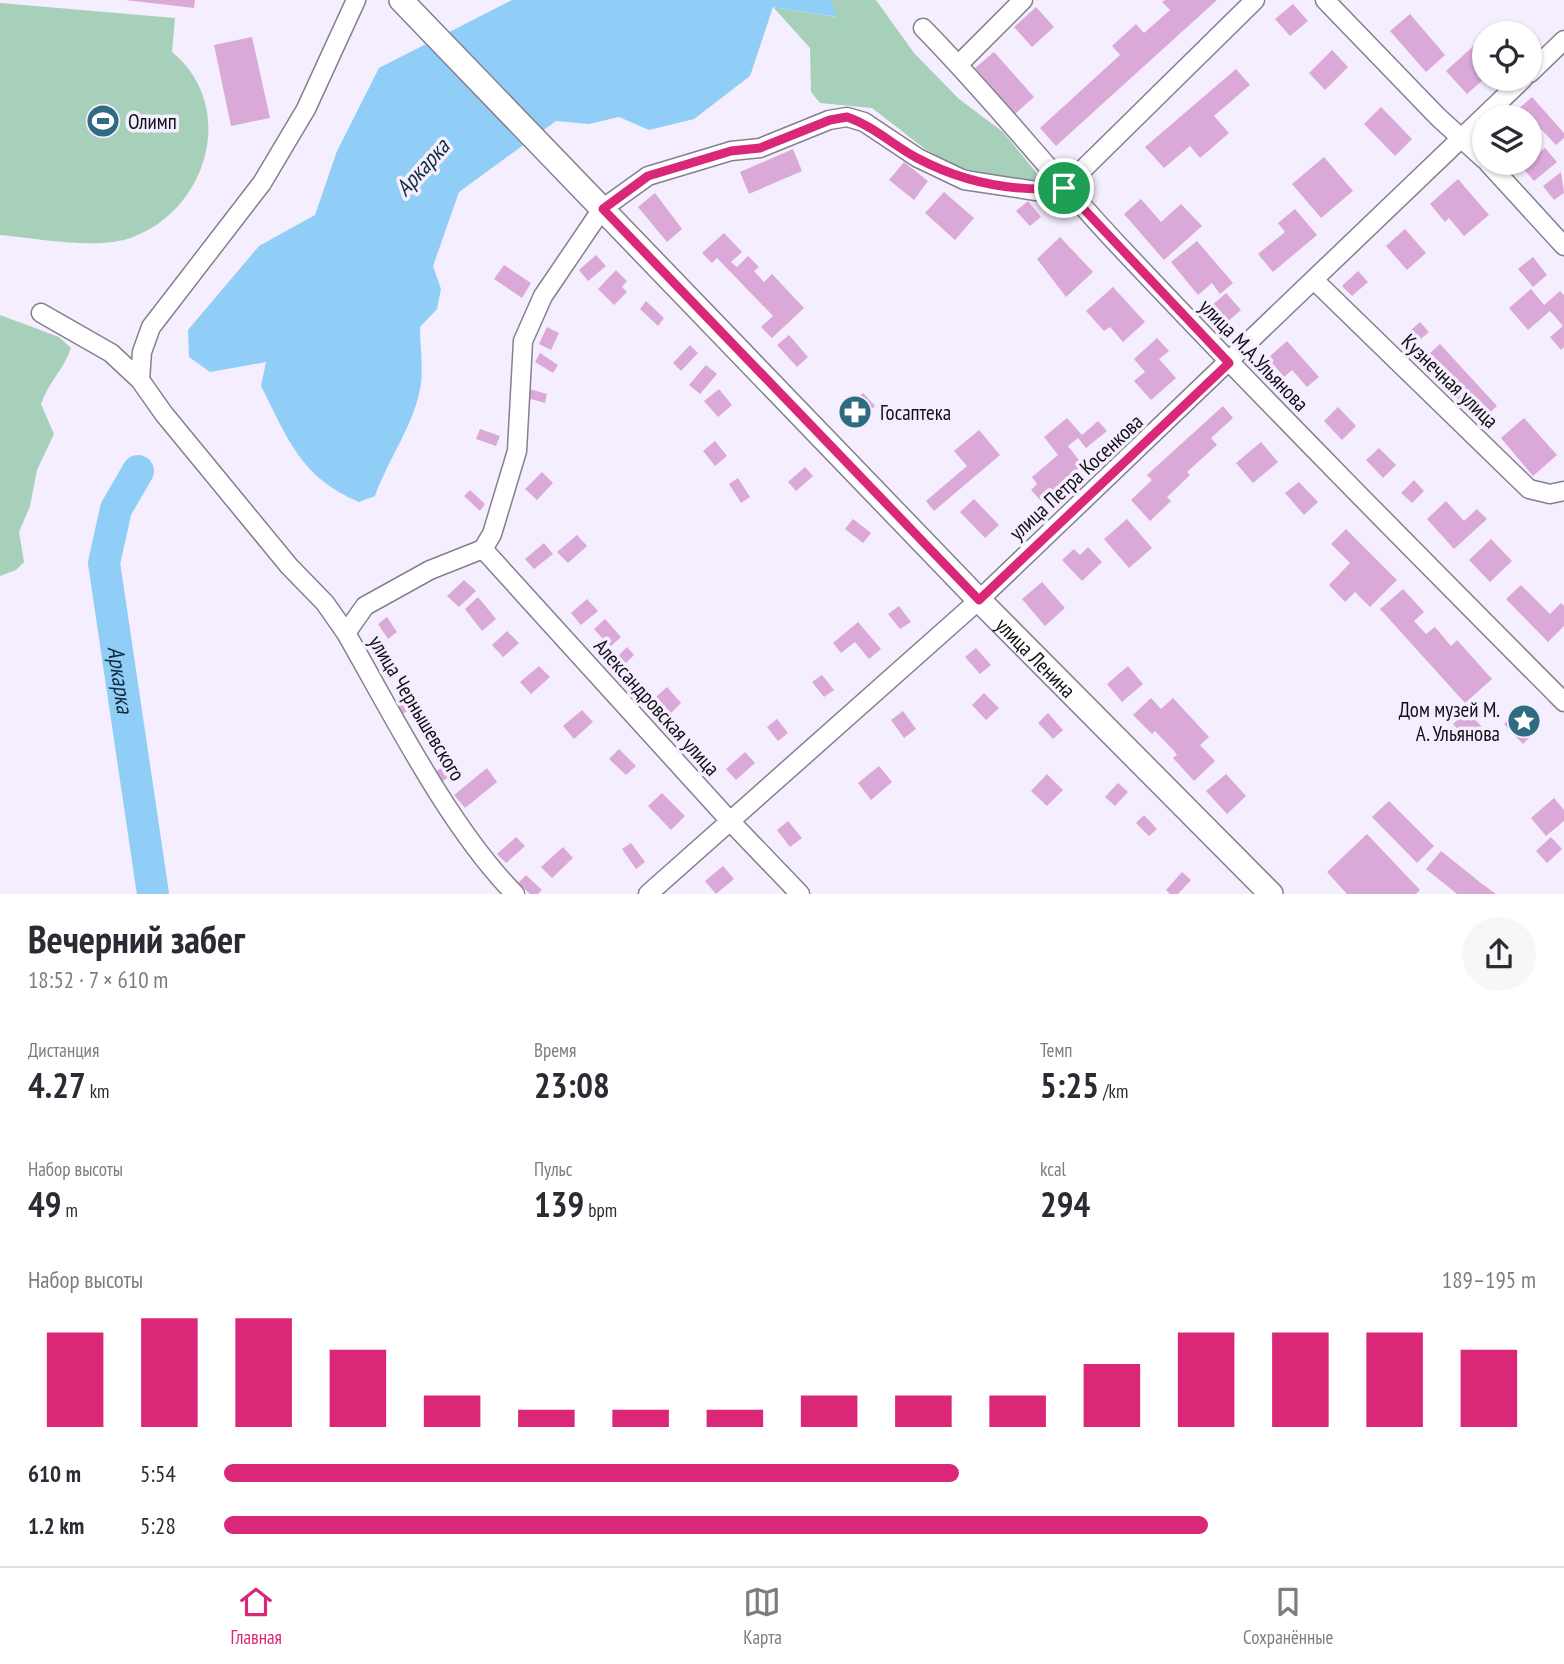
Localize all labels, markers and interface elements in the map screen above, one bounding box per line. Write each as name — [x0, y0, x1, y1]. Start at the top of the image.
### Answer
map controls — [1472, 21, 1542, 175]
button: locate — [1472, 21, 1542, 91]
sports icon: Олимп — [84, 102, 122, 140]
button: layers — [1472, 105, 1542, 175]
place label: Олимп — [128, 108, 177, 135]
water label: Аркарка — [389, 131, 456, 202]
pin — [1034, 158, 1094, 218]
icon: arrive — [1045, 169, 1083, 207]
street label: улица М.А.Ульянова — [1194, 293, 1314, 417]
street label: Кузнечная улица — [1396, 328, 1504, 434]
pharmacy icon: Госаптека — [836, 393, 874, 431]
place label: Госаптека — [880, 399, 951, 426]
street label: улица Петра Косенкова — [1003, 408, 1149, 546]
street label: улица Ленина — [990, 611, 1082, 703]
street label: улица Чернышевского — [363, 630, 471, 786]
street label: Александровская улица — [588, 633, 726, 781]
water label: Аркарка — [102, 644, 141, 717]
place label: Дом музей М. А. Ульянова — [1399, 696, 1500, 747]
place icon: Дом музей М. А. Ульянова — [1505, 702, 1543, 740]
text: Вечерний забег — [28, 914, 245, 963]
button: share — [1462, 917, 1536, 991]
text: 18:52 · 7 × 610 m — [28, 965, 168, 994]
text: Дистанция — [28, 1038, 99, 1062]
text: Время — [534, 1038, 576, 1062]
text: Темп — [1040, 1038, 1072, 1062]
text: 4.27 — [28, 1062, 86, 1108]
text: 23:08 — [534, 1062, 610, 1108]
text: 5:25 — [1040, 1062, 1099, 1108]
text: km — [86, 1079, 109, 1103]
text: /km — [1099, 1079, 1128, 1103]
text: Набор высоты — [28, 1157, 123, 1181]
text: Пульс — [534, 1157, 572, 1181]
text: kcal — [1040, 1157, 1066, 1181]
text: 49 — [28, 1181, 61, 1227]
text: 139 — [534, 1181, 584, 1227]
text: 294 — [1040, 1181, 1090, 1227]
text: m — [61, 1198, 78, 1222]
text: bpm — [584, 1198, 617, 1222]
text: Набор высоты — [28, 1265, 143, 1294]
text: 189–195 m — [1442, 1265, 1536, 1294]
text: 610 m — [28, 1459, 81, 1488]
text: 5:54 — [140, 1459, 176, 1488]
text: 1.2 km — [28, 1511, 84, 1540]
text: 5:28 — [140, 1511, 176, 1540]
tab: Главная — [231, 1583, 282, 1649]
tab: Карта — [743, 1583, 782, 1649]
tab: Сохранённые — [1243, 1583, 1333, 1649]

